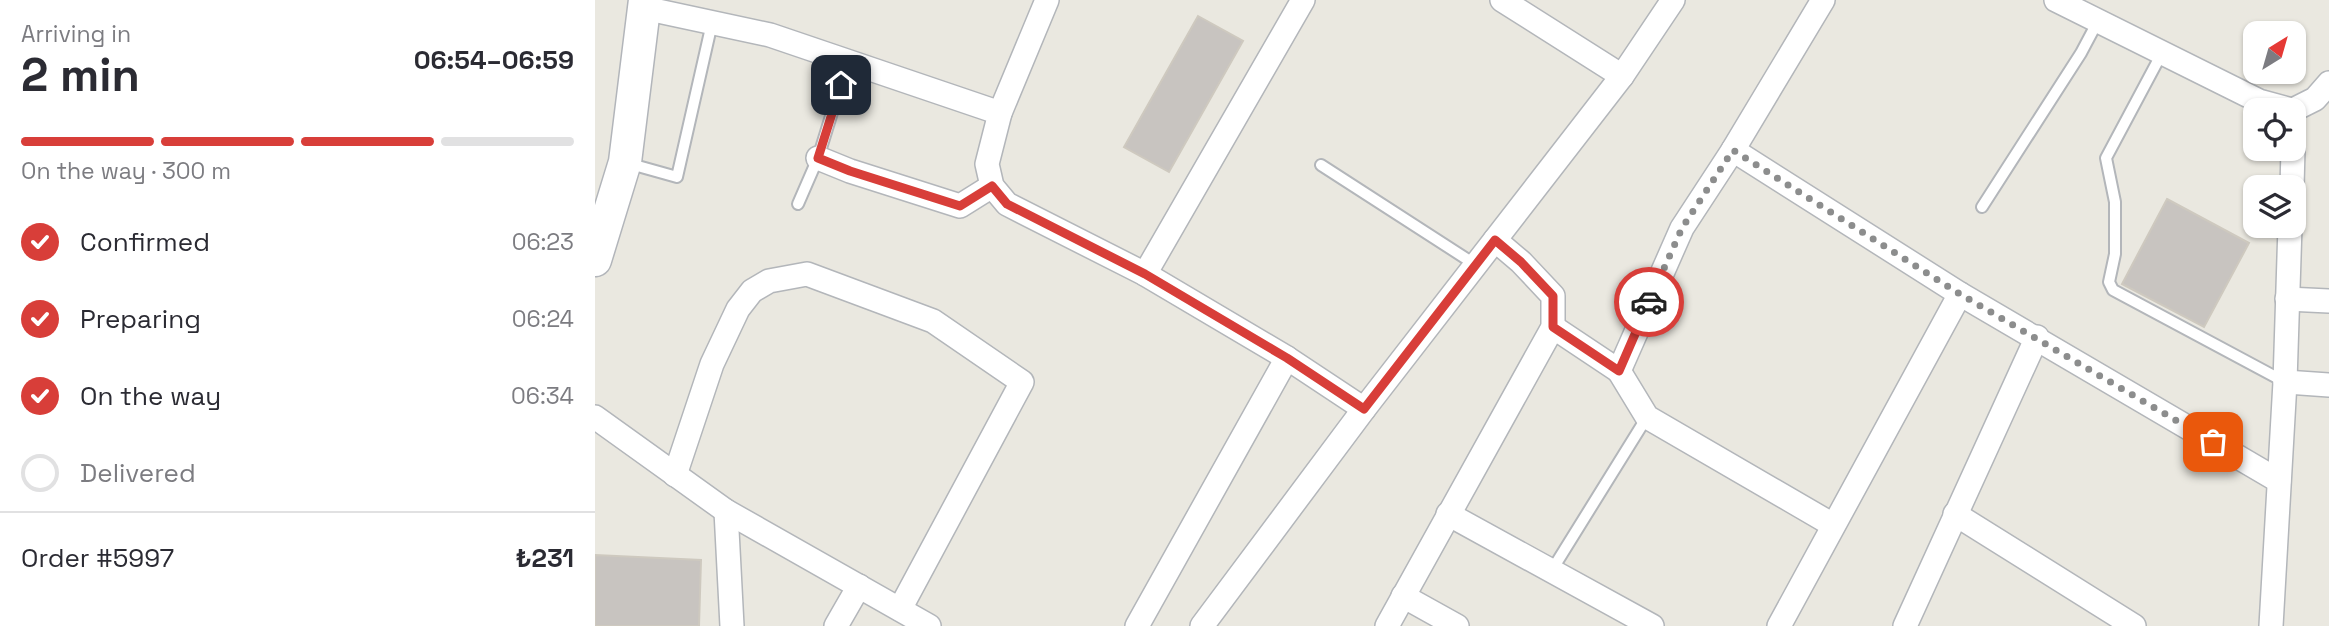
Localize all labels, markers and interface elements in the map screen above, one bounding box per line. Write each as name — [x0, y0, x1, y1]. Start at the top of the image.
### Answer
text: Arriving in — [21, 19, 131, 49]
north arrow — [2243, 21, 2307, 84]
map controls — [2243, 21, 2306, 238]
text: 06:54–06:59 — [414, 43, 574, 77]
text: 2 min — [21, 46, 140, 104]
pin — [811, 55, 871, 115]
icon: home — [822, 66, 860, 104]
button: locate — [2243, 98, 2306, 161]
text: On the way · 300 m — [21, 156, 231, 186]
button: layers — [2243, 175, 2306, 238]
icon: check — [21, 223, 59, 261]
text: Confirmed — [80, 225, 210, 259]
text: 06:23 — [512, 227, 574, 257]
courier — [1614, 267, 1684, 337]
icon: car — [1630, 283, 1668, 321]
icon: check — [21, 300, 59, 338]
text: Preparing — [80, 302, 201, 336]
text: 06:24 — [512, 304, 574, 334]
icon: check — [21, 377, 59, 415]
text: On the way — [80, 379, 221, 413]
text: 06:34 — [511, 381, 574, 411]
pin — [2183, 412, 2243, 472]
icon: bag — [2194, 423, 2232, 461]
text: Delivered — [80, 456, 196, 490]
text: Order #5997 — [21, 541, 174, 575]
text: ₺231 — [515, 541, 574, 575]

